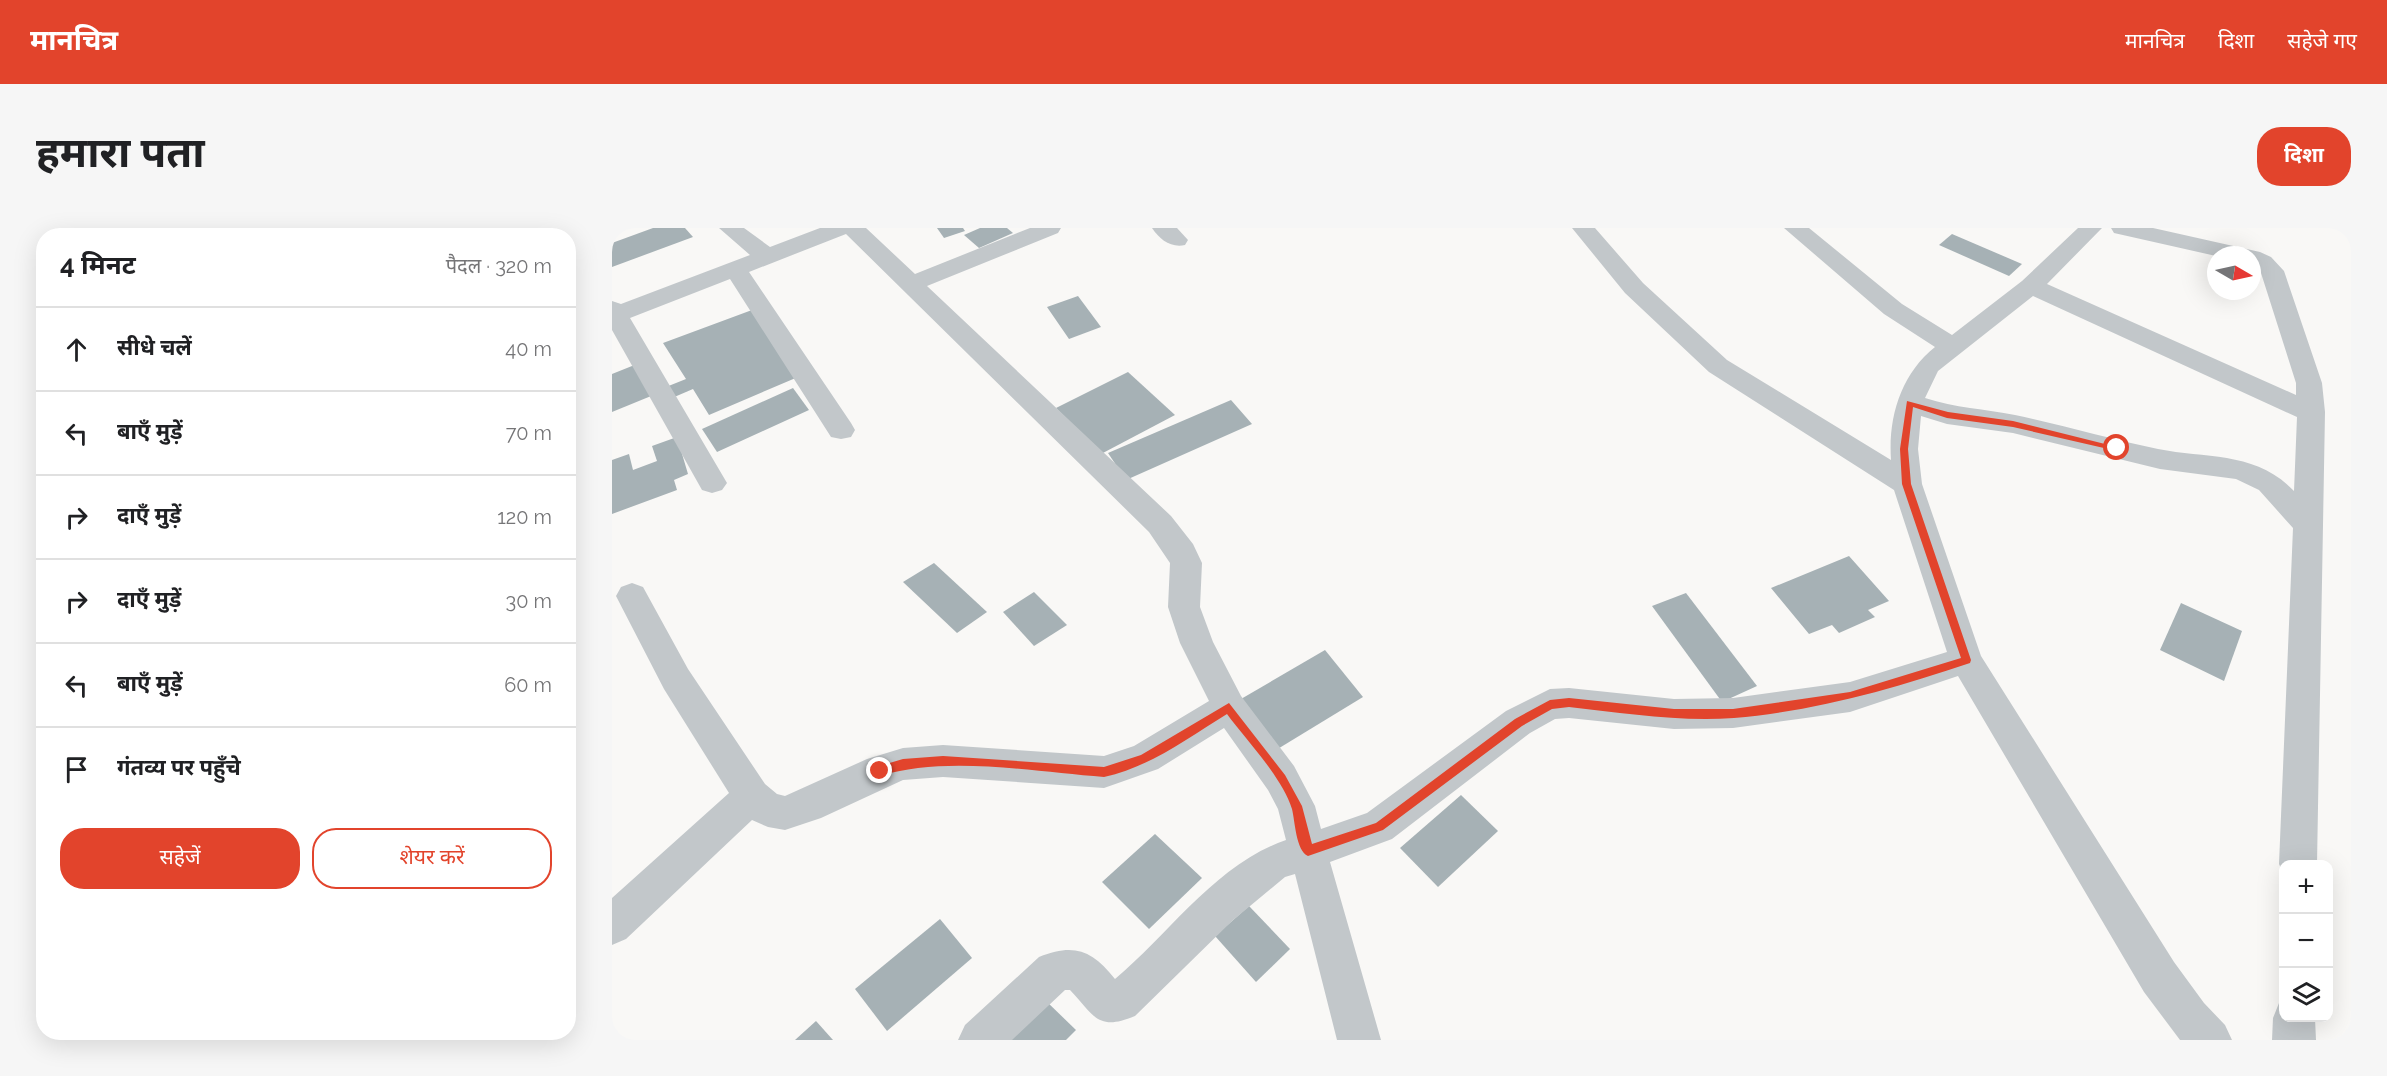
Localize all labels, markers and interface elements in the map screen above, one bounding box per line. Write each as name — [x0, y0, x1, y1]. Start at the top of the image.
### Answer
text: मानचित्र — [30, 24, 118, 57]
text: मानचित्र — [2125, 28, 2185, 53]
text: दिशा — [2218, 28, 2254, 53]
text: सहेजे गए — [2287, 28, 2357, 53]
button: दिशा — [2257, 127, 2351, 186]
text: हमारा पता — [36, 128, 205, 177]
north arrow — [2207, 246, 2261, 300]
text: 4 मिनट — [60, 250, 136, 280]
text: पैदल · 320 m — [446, 254, 552, 278]
icon: ahead — [60, 333, 93, 366]
text: सीधे चलें — [117, 334, 192, 360]
text: 40 m — [505, 337, 552, 361]
icon: left — [60, 417, 93, 450]
text: बाएँ मुड़ें — [117, 418, 183, 444]
text: 70 m — [506, 421, 552, 445]
route start — [2103, 434, 2129, 460]
icon: right — [60, 501, 93, 534]
text: दाएँ मुड़ें — [117, 502, 181, 528]
text: 120 m — [497, 505, 552, 529]
icon: right — [60, 585, 93, 618]
text: दाएँ मुड़ें — [117, 586, 181, 612]
text: 30 m — [506, 589, 552, 613]
icon: left — [60, 669, 93, 702]
text: बाएँ मुड़ें — [117, 670, 183, 696]
text: 60 m — [504, 673, 552, 697]
icon: arrive — [60, 753, 93, 786]
text: गंतव्य पर पहुँचे — [117, 754, 241, 780]
route end — [866, 757, 892, 783]
button: सहेजें — [60, 828, 300, 889]
button: शेयर करें — [312, 828, 552, 889]
map controls — [2279, 860, 2333, 1022]
button: + — [2279, 860, 2333, 914]
button: − — [2279, 914, 2333, 968]
button: layers — [2279, 968, 2333, 1022]

